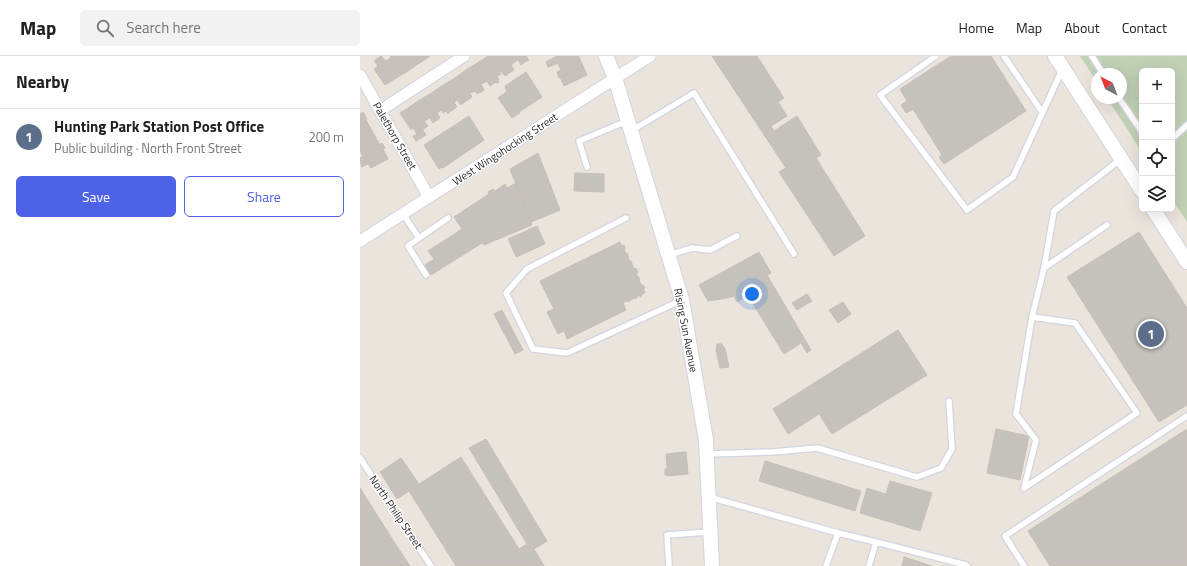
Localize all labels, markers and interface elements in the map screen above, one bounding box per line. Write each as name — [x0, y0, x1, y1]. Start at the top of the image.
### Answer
search box — [80, 10, 360, 46]
text: Map — [20, 13, 56, 42]
text: Search here — [126, 16, 201, 39]
icon: search — [94, 17, 116, 39]
text: Home — [959, 17, 994, 38]
text: Map — [1016, 17, 1042, 38]
text: About — [1064, 17, 1100, 38]
text: Contact — [1122, 17, 1167, 38]
north arrow — [1091, 68, 1127, 104]
map controls — [1139, 68, 1175, 212]
button: + — [1139, 68, 1175, 104]
text: Nearby — [16, 69, 69, 95]
street label: Palethorp Street — [369, 99, 421, 173]
button: − — [1139, 104, 1175, 140]
street label: West Wingohocking Street — [449, 109, 561, 189]
text: Hunting Park Station Post Office — [54, 115, 264, 138]
text: 1 — [25, 127, 33, 147]
text: 200 m — [308, 127, 344, 147]
text: Public building · North Front Street — [54, 138, 242, 158]
button: locate — [1139, 140, 1175, 176]
button: Save — [16, 176, 176, 217]
button: Share — [184, 176, 344, 217]
button: layers — [1139, 176, 1175, 212]
your location — [742, 284, 762, 304]
street label: Rising Sun Avenue — [670, 287, 702, 374]
pin: 1 — [1138, 319, 1164, 349]
street label: North Philip Street — [365, 472, 427, 552]

